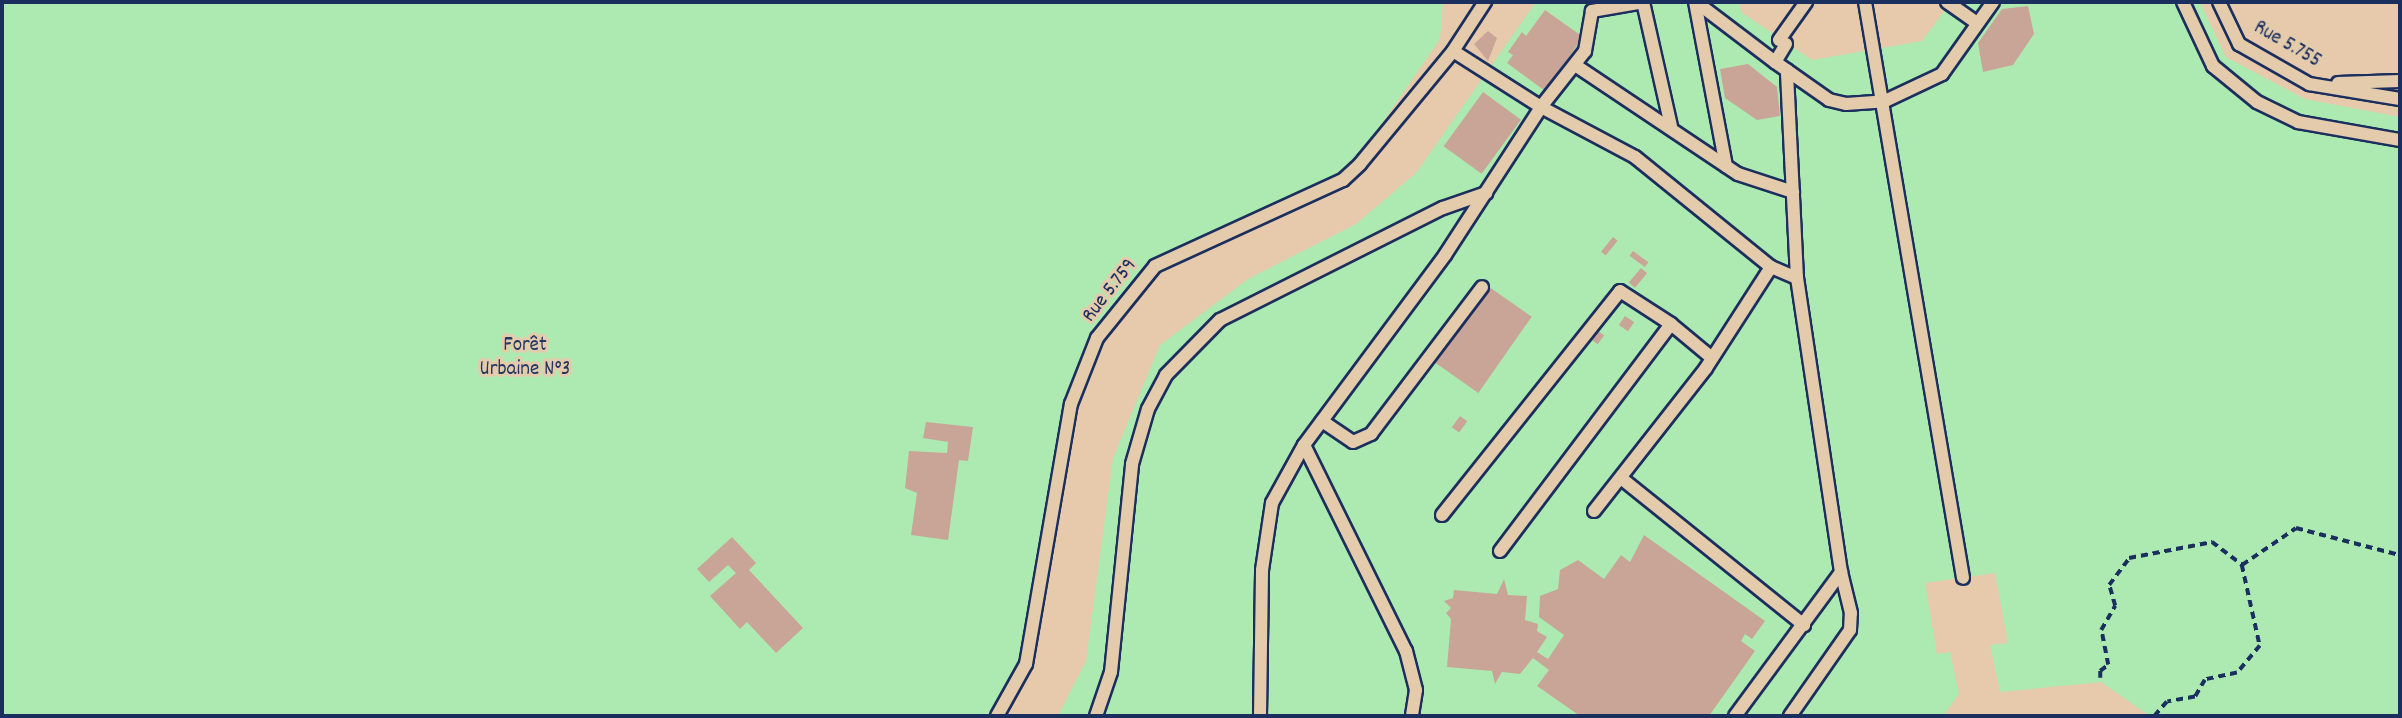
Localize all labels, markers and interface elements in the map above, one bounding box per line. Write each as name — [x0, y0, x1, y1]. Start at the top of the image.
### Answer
street label: Rue 5.755 — [2249, 16, 2325, 74]
street label: Rue 5.759 — [1077, 254, 1143, 328]
park label: Forêt Urbaine N°3 — [480, 333, 570, 383]

